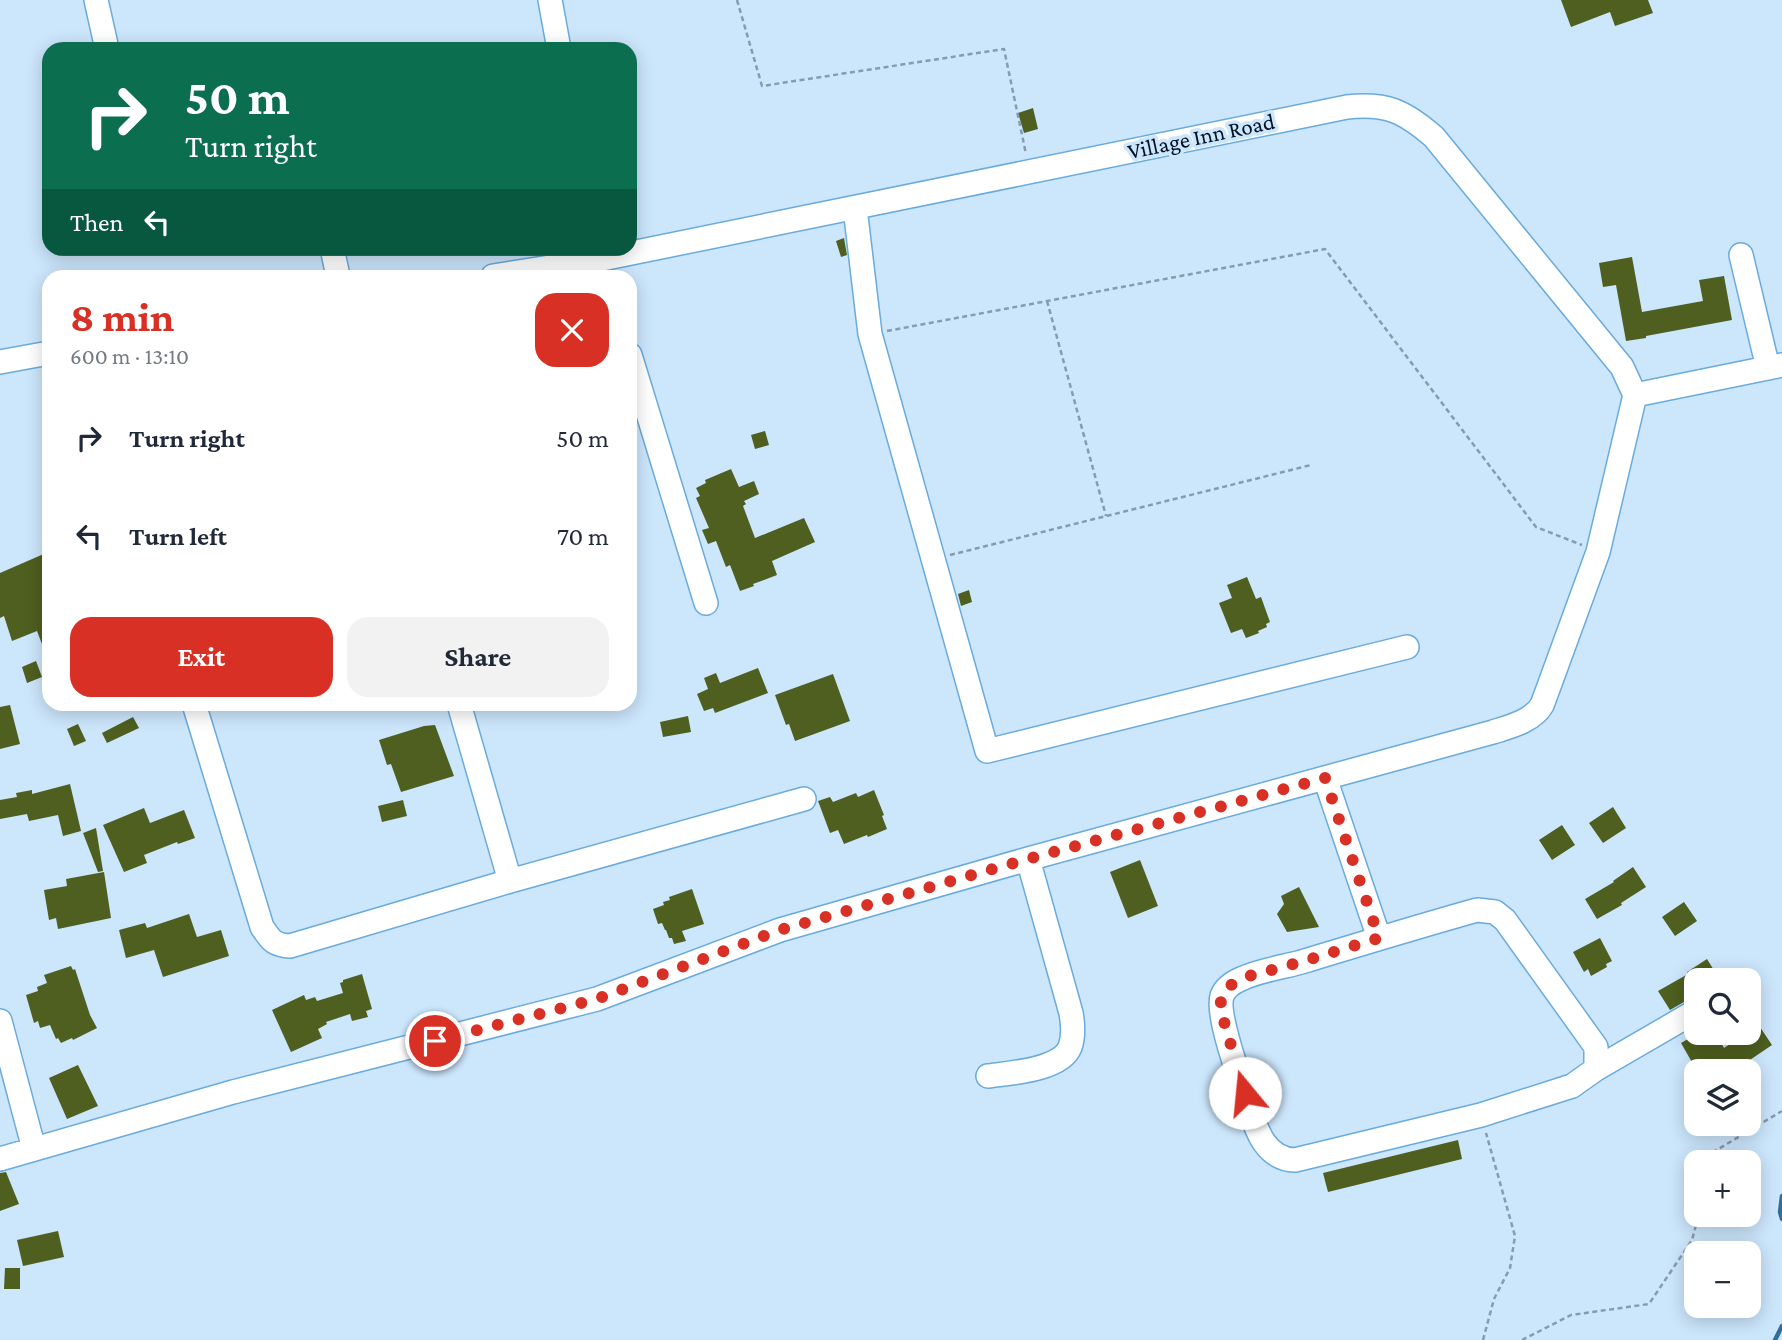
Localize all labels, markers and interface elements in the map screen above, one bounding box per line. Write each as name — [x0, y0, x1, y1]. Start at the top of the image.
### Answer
icon: right — [70, 70, 161, 161]
text: 50 m — [185, 70, 290, 125]
street label: Village Inn Road — [1125, 108, 1277, 164]
text: Turn right — [185, 128, 317, 164]
icon: left — [138, 203, 176, 241]
text: Then — [70, 208, 124, 237]
text: 8 min — [70, 293, 174, 340]
button: close — [535, 293, 609, 367]
text: 600 m · 13:10 — [70, 343, 189, 369]
icon: right — [70, 419, 108, 457]
text: Turn right — [129, 424, 245, 453]
text: 50 m — [556, 424, 609, 453]
icon: left — [70, 517, 108, 555]
text: Turn left — [129, 522, 227, 551]
text: 70 m — [557, 522, 609, 551]
button: Exit — [70, 617, 333, 697]
button: Share — [347, 617, 609, 697]
map controls — [1684, 968, 1761, 1318]
button: search — [1684, 968, 1761, 1045]
pin — [405, 1011, 465, 1071]
icon: arrive — [416, 1022, 454, 1060]
position arrow — [1208, 1056, 1282, 1130]
button: layers — [1684, 1059, 1761, 1136]
button: + — [1684, 1150, 1761, 1227]
button: − — [1684, 1241, 1761, 1318]

